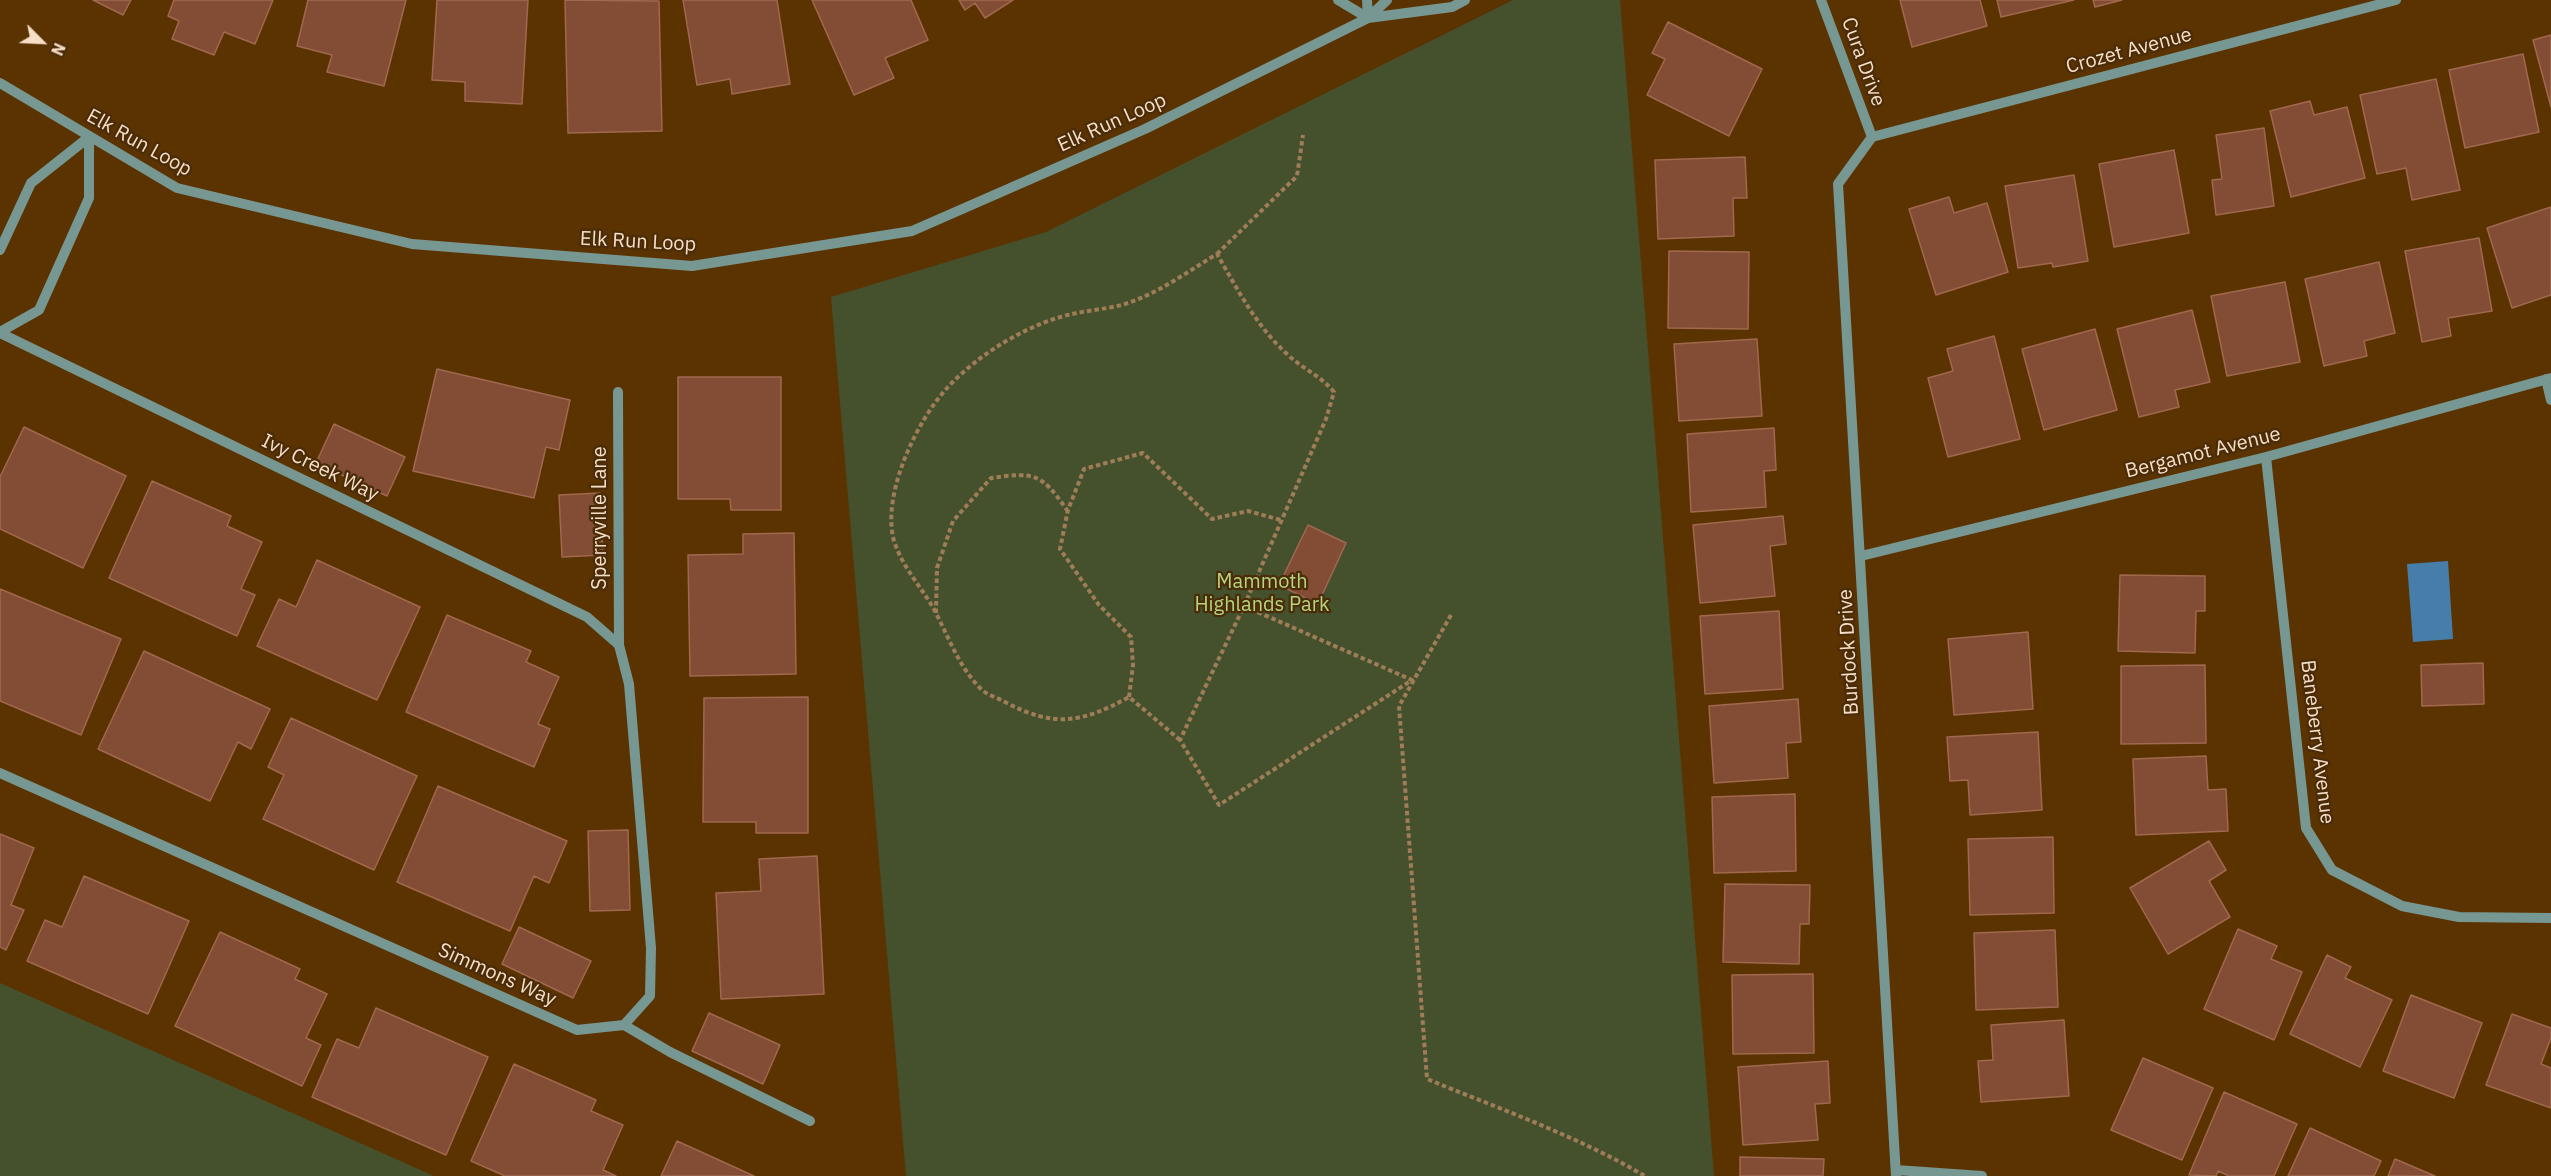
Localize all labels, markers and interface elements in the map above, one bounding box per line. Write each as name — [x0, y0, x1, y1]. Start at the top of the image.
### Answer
north arrow — [12, 12, 72, 72]
street label: Cura Drive — [1836, 14, 1890, 110]
street label: Crozet Avenue — [2063, 23, 2195, 79]
text: N — [47, 40, 70, 59]
street label: Elk Run Loop — [1054, 88, 1170, 158]
street label: Elk Run Loop — [82, 104, 196, 182]
street label: Elk Run Loop — [579, 227, 697, 257]
street label: Bergamot Avenue — [2123, 422, 2283, 484]
street label: Ivy Creek Way — [257, 429, 383, 507]
street label: Sperryville Lane — [588, 446, 612, 590]
park label: Mammoth Highlands Park — [1194, 570, 1330, 617]
street label: Burdock Drive — [1834, 588, 1864, 716]
street label: Baneberry Avenue — [2295, 659, 2339, 825]
street label: Simmons Way — [434, 938, 560, 1012]

